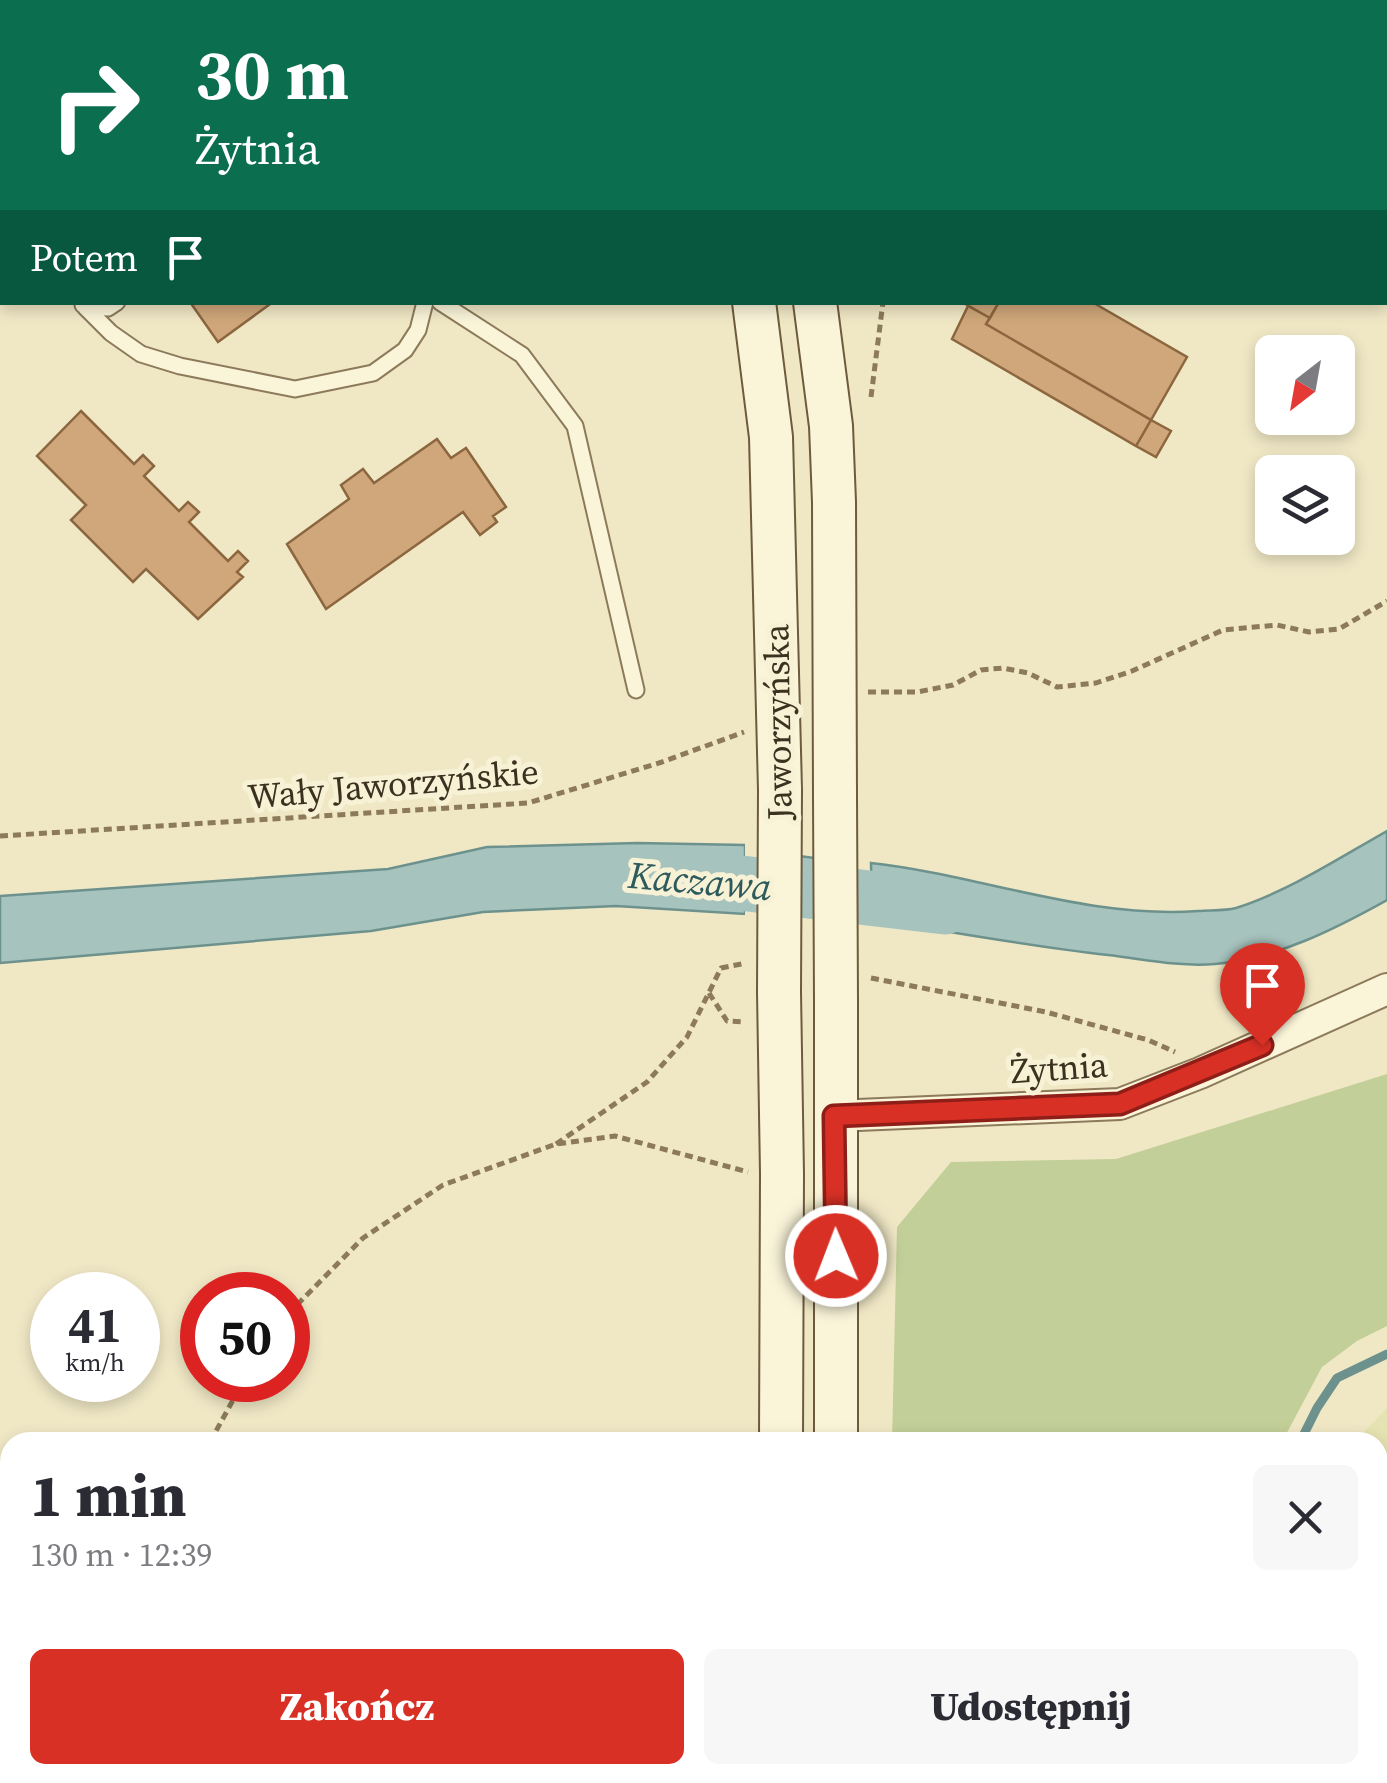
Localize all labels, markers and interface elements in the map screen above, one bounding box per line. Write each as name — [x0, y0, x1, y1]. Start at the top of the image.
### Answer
text: 30 m — [195, 26, 349, 122]
icon: right — [30, 40, 160, 170]
text: Żytnia — [195, 117, 320, 179]
icon: arrive — [158, 230, 213, 285]
text: Potem — [30, 232, 138, 284]
north arrow — [1255, 335, 1355, 435]
map controls — [1255, 335, 1355, 555]
button: layers — [1255, 455, 1355, 555]
street label: Jaworzyńska — [752, 623, 804, 822]
street label: Wały Jaworzyńskie — [246, 747, 540, 821]
water label: Kaczawa — [625, 849, 774, 913]
pin — [1220, 943, 1305, 1046]
icon: arrive — [1235, 958, 1290, 1013]
street label: Żytnia — [1009, 1041, 1109, 1095]
position arrow — [784, 1204, 888, 1308]
speed limit sign: 50 — [180, 1272, 310, 1402]
text: 41 — [68, 1290, 122, 1359]
text: km/h — [65, 1345, 125, 1379]
text: 1 min — [30, 1454, 186, 1536]
button: close — [1253, 1465, 1358, 1570]
text: 130 m · 12:39 — [30, 1533, 212, 1577]
button: Zakończ — [30, 1649, 684, 1764]
button: Udostępnij — [704, 1649, 1358, 1764]

